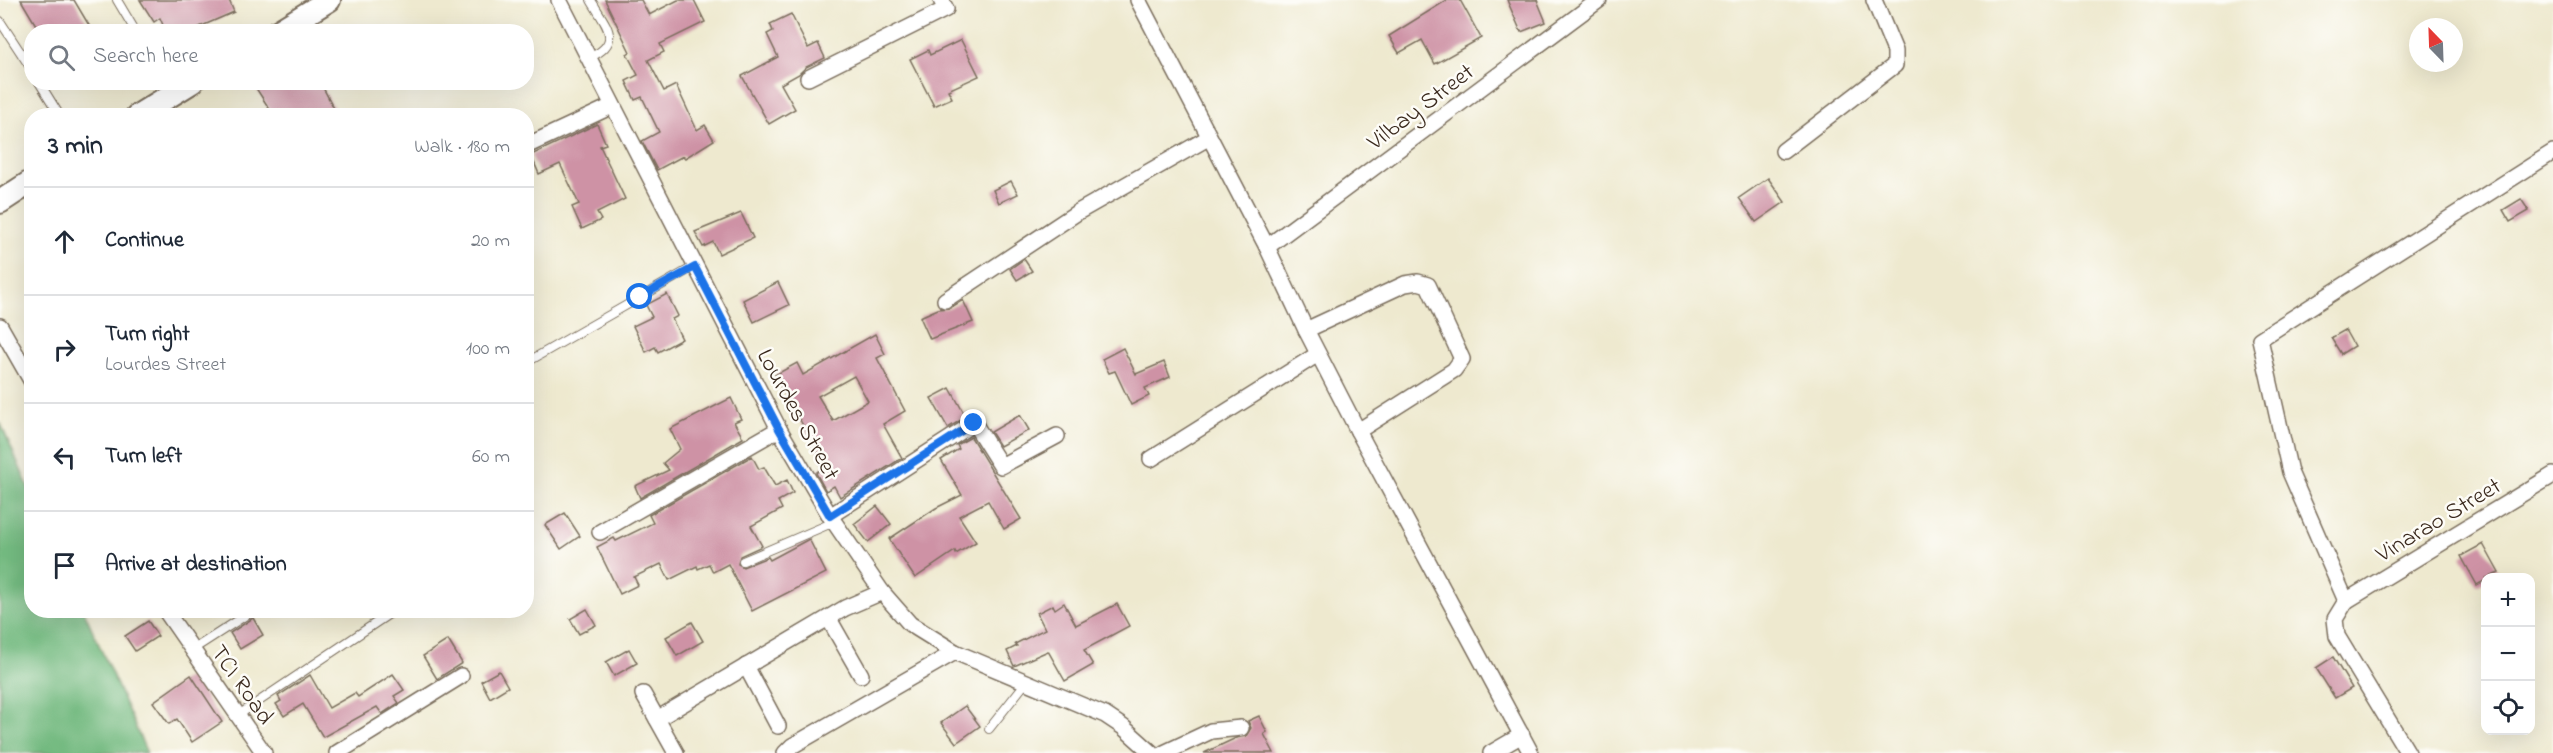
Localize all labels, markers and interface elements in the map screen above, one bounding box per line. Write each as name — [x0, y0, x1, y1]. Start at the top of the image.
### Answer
north arrow — [2409, 18, 2463, 72]
search box — [24, 24, 534, 90]
icon: search — [45, 41, 78, 74]
text: Search here — [93, 41, 198, 73]
street label: Vilbay Street — [1360, 56, 1483, 161]
text: 3 min — [48, 128, 103, 166]
text: Walk · 180 m — [414, 133, 510, 162]
icon: ahead — [48, 225, 81, 258]
text: Continue — [105, 225, 184, 257]
text: 20 m — [471, 227, 510, 256]
route start — [626, 283, 652, 309]
text: Turn right — [105, 319, 190, 351]
icon: right — [48, 333, 81, 366]
text: 100 m — [466, 335, 510, 364]
street label: Lourdes Street — [746, 343, 847, 487]
text: Lourdes Street — [105, 351, 226, 380]
route end — [960, 409, 986, 435]
icon: left — [48, 441, 81, 474]
text: Turn left — [105, 441, 182, 473]
text: 60 m — [472, 443, 510, 472]
street label: Vinarao Street — [2369, 470, 2509, 573]
icon: arrive — [48, 549, 81, 582]
text: Arrive at destination — [105, 549, 287, 581]
map controls — [2481, 573, 2535, 735]
button: + — [2481, 573, 2535, 627]
button: − — [2481, 627, 2535, 681]
street label: TCI Road — [201, 638, 282, 733]
button: locate — [2481, 681, 2535, 735]

